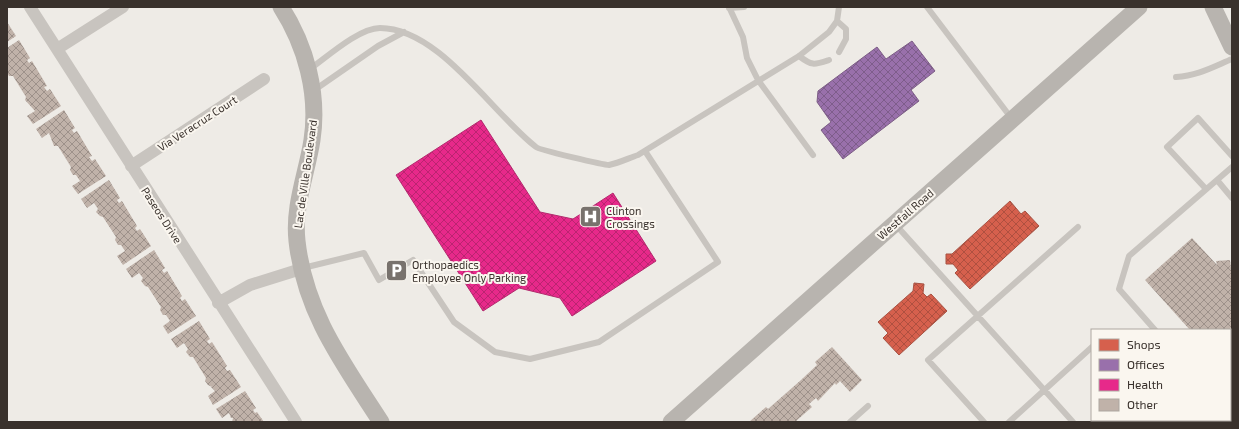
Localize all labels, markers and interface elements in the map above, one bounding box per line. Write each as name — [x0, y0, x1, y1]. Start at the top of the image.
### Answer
street label: Via Veracruz Court — [155, 93, 239, 153]
street label: Lac de Ville Boulevard — [291, 119, 319, 229]
street label: Paseos Drive — [139, 184, 185, 246]
street label: Westfall Road — [874, 186, 936, 242]
hospital icon: Clinton Crossings — [578, 203, 604, 229]
place label: Clinton Crossings — [606, 204, 655, 230]
parking icon: Orthopaedics Employee Only Parking — [383, 257, 409, 283]
place label: Orthopaedics Employee Only Parking — [412, 258, 526, 284]
legend — [1091, 329, 1231, 421]
text: Shops — [1127, 337, 1161, 351]
text: Offices — [1127, 357, 1164, 371]
text: Health — [1127, 377, 1163, 391]
text: Other — [1127, 397, 1158, 411]

